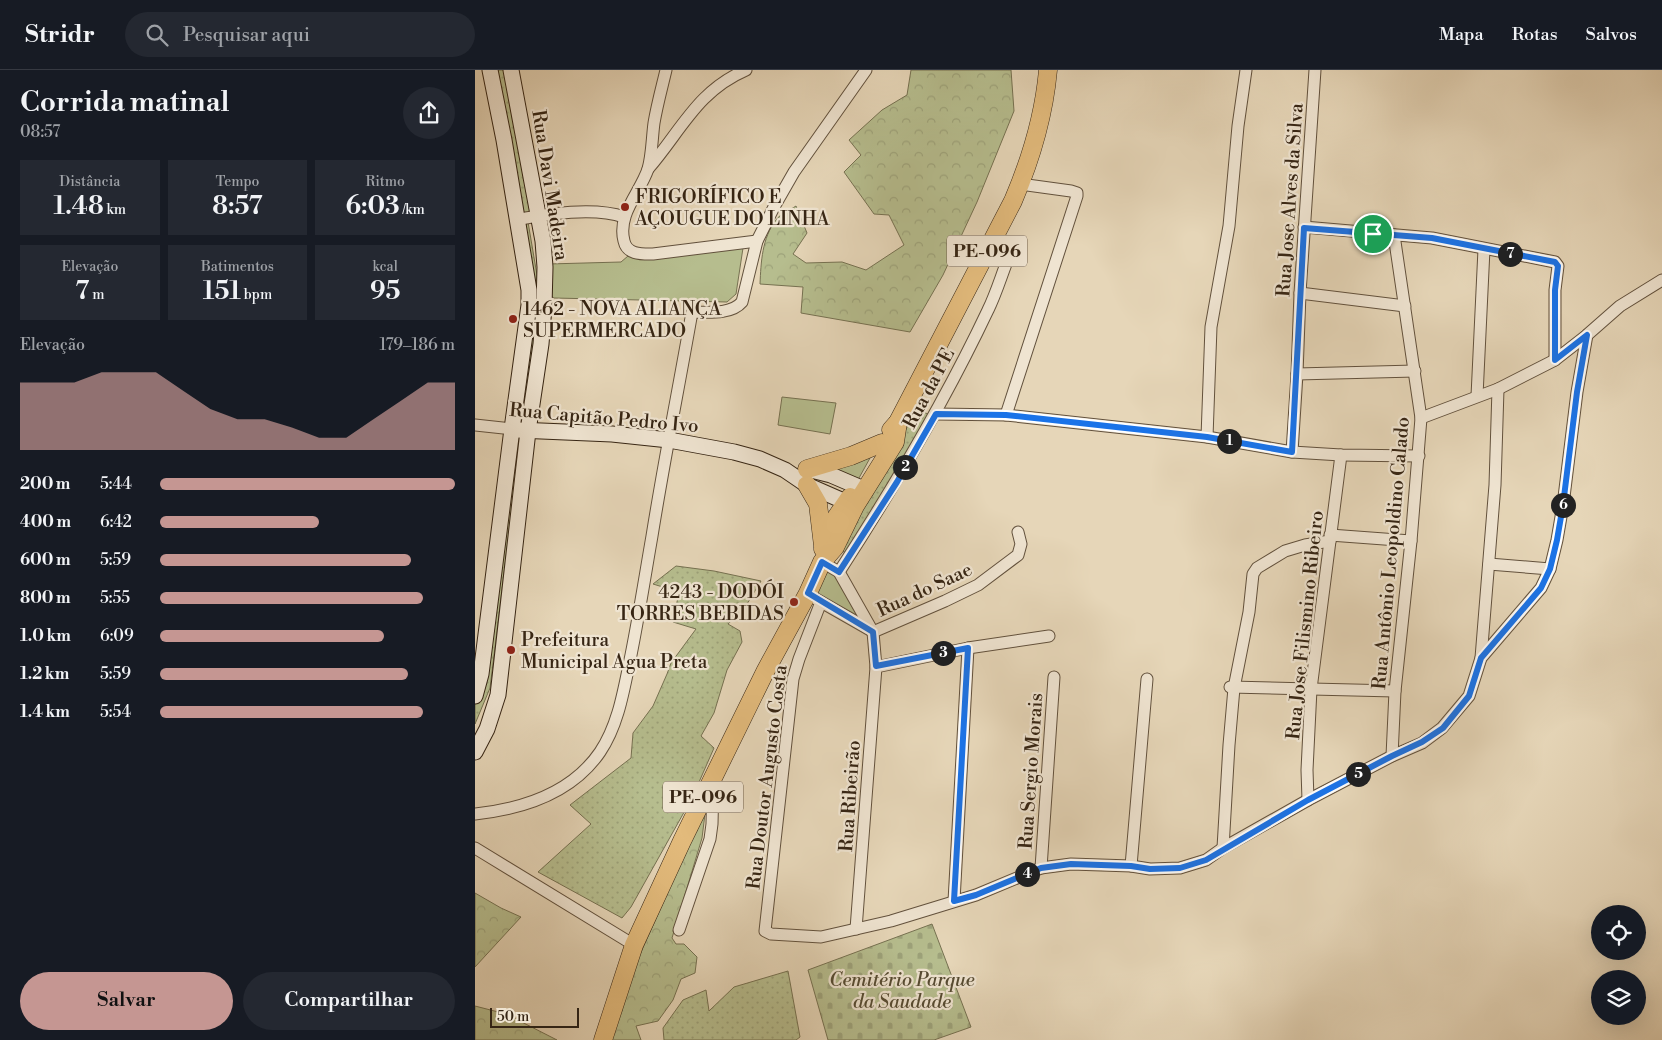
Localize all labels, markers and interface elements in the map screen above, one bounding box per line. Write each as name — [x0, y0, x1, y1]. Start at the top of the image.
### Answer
search box — [125, 12, 475, 57]
text: Stridr — [25, 20, 95, 50]
icon: search — [143, 21, 171, 49]
text: Pesquisar aqui — [183, 23, 310, 47]
text: Mapa — [1439, 23, 1484, 46]
text: Rotas — [1512, 23, 1558, 46]
text: Salvos — [1586, 23, 1637, 46]
text: Corrida matinal — [20, 85, 229, 120]
button: share — [403, 87, 455, 139]
street label: Rua Jose Alves da Silva — [1271, 102, 1309, 298]
street label: Rua Davi Madeira — [526, 108, 574, 263]
text: 08:57 — [20, 122, 60, 142]
text: Distância — [59, 173, 120, 191]
text: Tempo — [216, 173, 259, 191]
text: Ritmo — [366, 173, 405, 191]
place label: FRIGORÍFICO E AÇOUGUE DO LINHA — [634, 184, 831, 231]
text: 1.48 — [54, 191, 104, 222]
text: 8:57 — [212, 191, 263, 222]
text: 6:03 — [345, 191, 400, 222]
text: km — [104, 201, 126, 219]
text: /km — [400, 201, 425, 219]
marker: FRIGORÍFICO E AÇOUGUE DO LINHA — [619, 201, 631, 213]
pin — [1352, 213, 1394, 255]
icon: arrive — [1359, 220, 1387, 248]
road number: PE-096 — [947, 236, 1027, 267]
pin: 7 — [1497, 242, 1523, 266]
text: 7 — [1506, 245, 1515, 263]
text: Elevação — [61, 258, 118, 276]
text: Batimentos — [201, 258, 274, 276]
text: kcal — [372, 258, 398, 276]
text: 7 — [75, 276, 89, 307]
text: 151 — [203, 276, 241, 307]
text: 95 — [370, 276, 400, 307]
text: m — [89, 286, 104, 304]
text: bpm — [241, 286, 272, 304]
place label: 1462 - NOVA ALIANÇA SUPERMERCADO — [523, 297, 722, 343]
marker: 1462 - NOVA ALIANÇA SUPERMERCADO — [507, 313, 519, 325]
text: Elevação — [20, 335, 85, 355]
text: 179–186 m — [379, 335, 455, 355]
street label: Rua da PE — [898, 344, 960, 433]
street label: Rua Capitão Pedro Ivo — [508, 398, 700, 438]
street label: Rua Antônio Leopoldino Calado — [1367, 416, 1415, 690]
pin: 1 — [1217, 428, 1241, 454]
text: 1 — [1226, 432, 1233, 450]
pin: 2 — [893, 454, 917, 480]
text: 2 — [901, 458, 910, 476]
text: 200 m — [20, 474, 70, 494]
text: 5:44 — [100, 474, 132, 494]
pin: 6 — [1551, 492, 1575, 518]
text: 6 — [1559, 496, 1568, 514]
street label: Rua Jose Filismino Ribeiro — [1281, 509, 1329, 741]
text: 400 m — [20, 512, 71, 532]
text: 6:42 — [100, 512, 132, 532]
text: 600 m — [20, 550, 70, 570]
text: 5:59 — [100, 550, 131, 570]
street label: Rua do Saae — [873, 557, 976, 622]
place label: 4243 - DODÓI TORRES BEBIDAS — [617, 579, 784, 626]
text: 800 m — [20, 588, 71, 608]
text: 5:55 — [100, 588, 130, 608]
marker: 4243 - DODÓI TORRES BEBIDAS — [788, 596, 800, 608]
text: 1.0 km — [20, 626, 71, 646]
text: 6:09 — [100, 626, 134, 646]
place label: Prefeitura Municipal Agua Preta — [521, 628, 708, 674]
pin: 3 — [931, 640, 955, 666]
marker: Prefeitura Municipal Agua Preta — [505, 644, 517, 656]
text: 3 — [939, 644, 948, 662]
street label: Rua Doutor Augusto Costa — [741, 663, 793, 891]
text: 1.2 km — [20, 664, 69, 684]
text: 5:59 — [100, 664, 131, 684]
street label: Rua Sergio Morais — [1014, 692, 1048, 850]
text: 1.4 km — [20, 702, 70, 722]
text: 5:54 — [100, 702, 131, 722]
street label: Rua Ribeirão — [834, 739, 866, 853]
pin: 5 — [1345, 762, 1371, 786]
text: 5 — [1354, 765, 1363, 783]
road number: PE-096 — [663, 782, 743, 812]
pin: 4 — [1015, 862, 1039, 886]
text: 4 — [1023, 865, 1032, 883]
map controls — [1591, 905, 1646, 1025]
button: locate — [1591, 905, 1646, 960]
park label: Cemitério Parque da Saudade — [829, 968, 975, 1014]
button: layers — [1591, 970, 1646, 1025]
button: Salvar — [20, 972, 233, 1030]
button: Compartilhar — [243, 972, 455, 1030]
scale bar — [490, 1005, 579, 1028]
text: 50 m — [497, 1008, 529, 1026]

